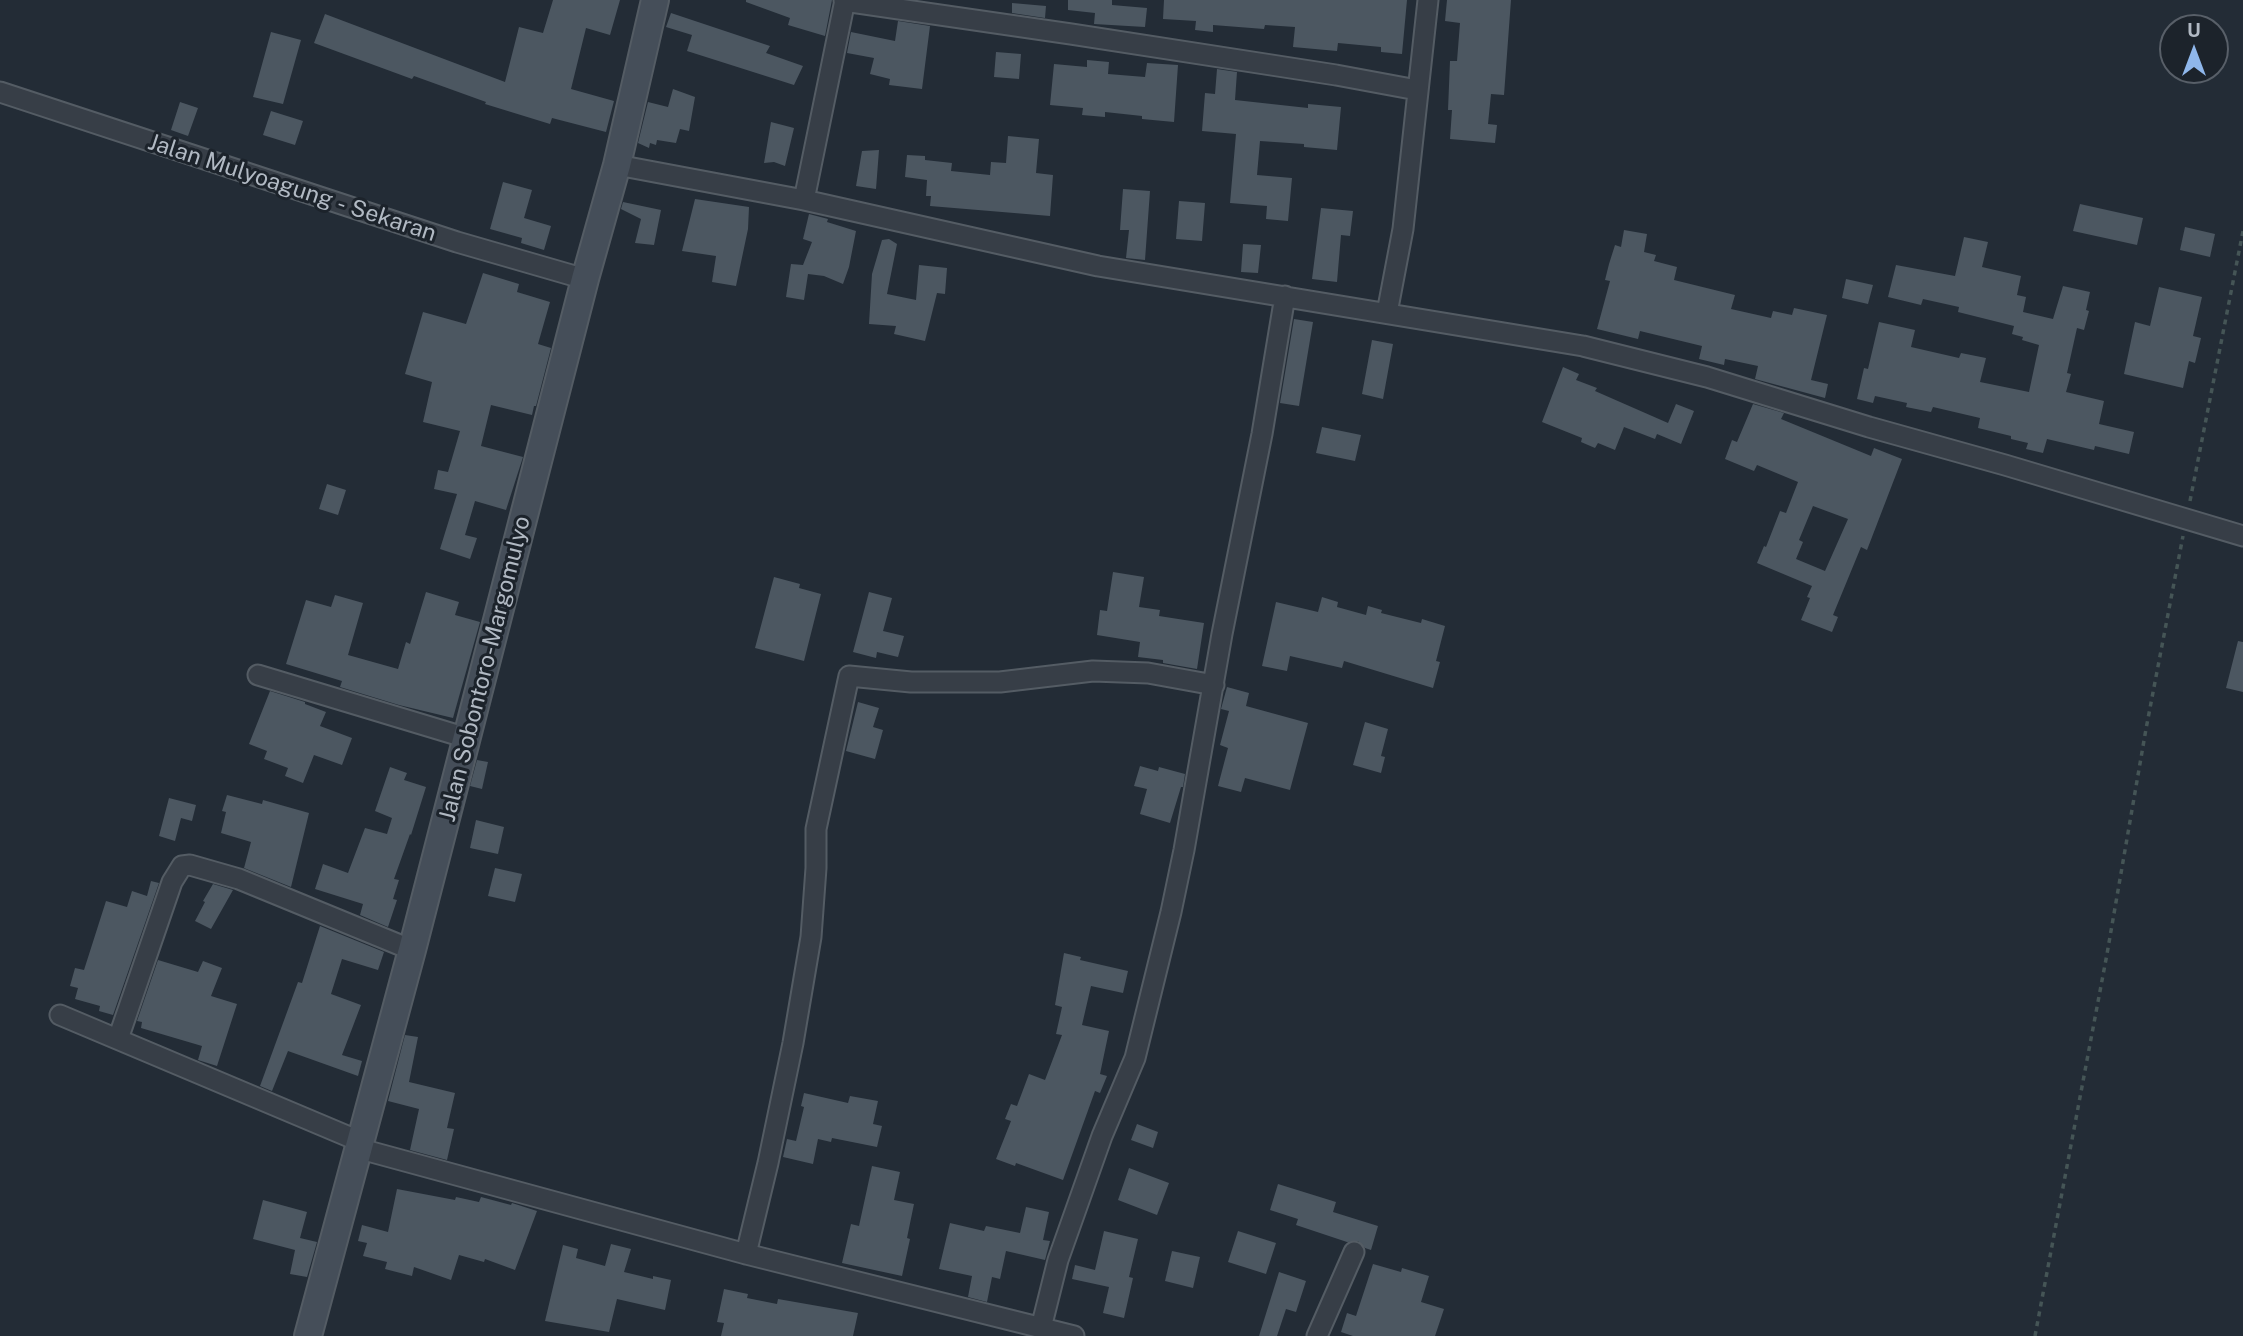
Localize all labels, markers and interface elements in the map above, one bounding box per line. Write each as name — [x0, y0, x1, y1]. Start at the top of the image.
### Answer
north arrow — [2159, 14, 2229, 84]
text: U — [2187, 19, 2201, 41]
street label: Jalan Mulyoagung - Sekaran — [144, 128, 440, 248]
street label: Jalan Sobontoro-Margomulyo — [434, 513, 536, 825]

